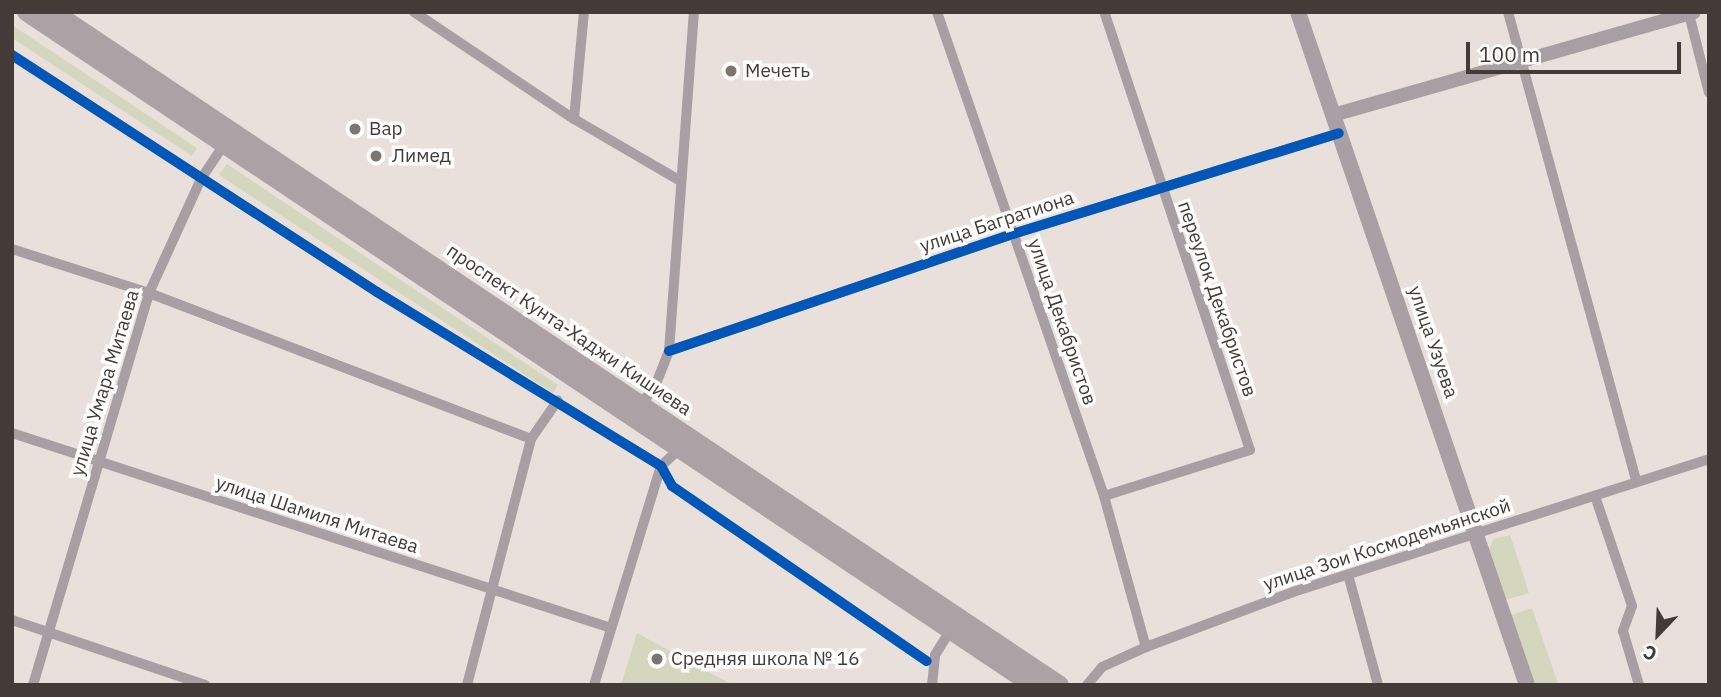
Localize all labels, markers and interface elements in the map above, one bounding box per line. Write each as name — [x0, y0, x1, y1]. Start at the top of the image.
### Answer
scale bar — [1469, 28, 1684, 72]
text: 100 m — [1479, 40, 1540, 68]
place label: Мечеть — [745, 60, 810, 82]
marker: Мечеть — [723, 63, 739, 79]
place label: Вар — [369, 118, 403, 140]
marker: Вар — [347, 121, 363, 137]
place label: Лимед — [392, 145, 451, 167]
marker: Лимед — [366, 146, 386, 166]
street label: улица Багратиона — [917, 186, 1077, 258]
street label: переулок Декабристов — [1173, 198, 1261, 400]
street label: улица Декабристов — [1023, 236, 1101, 408]
street label: проспект Кунта-Хаджи Кишиева — [442, 239, 696, 421]
street label: улица Узуева — [1403, 283, 1463, 401]
street label: улица Умара Митаева — [66, 287, 144, 479]
street label: улица Шамиля Митаева — [213, 471, 421, 559]
street label: улица Зои Космодемьянской — [1261, 494, 1513, 596]
north arrow — [1623, 599, 1693, 669]
text: С — [1639, 640, 1660, 667]
place label: Средняя школа № 16 — [671, 648, 860, 670]
marker: Средняя школа № 16 — [649, 651, 665, 667]

